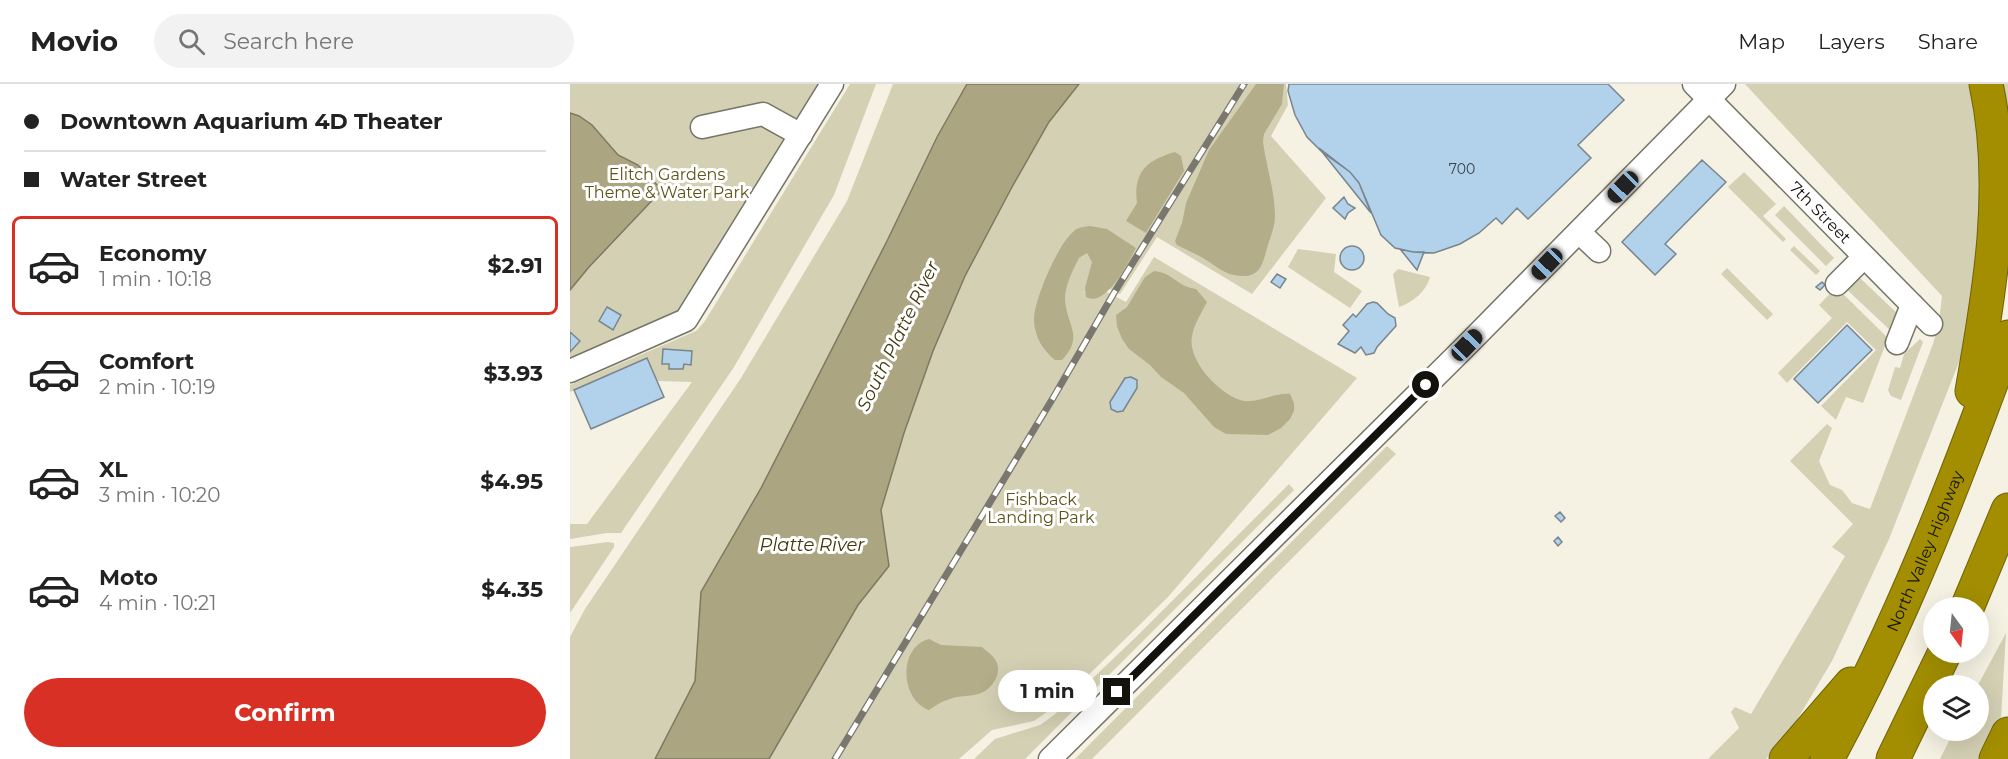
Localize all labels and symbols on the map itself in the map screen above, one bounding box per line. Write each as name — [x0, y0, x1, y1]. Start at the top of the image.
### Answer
house number: 700 — [1449, 160, 1475, 178]
park label: Elitch Gardens Theme & Water Park — [585, 165, 750, 202]
car — [1604, 168, 1642, 206]
street label: 7th Street — [1786, 178, 1855, 248]
car — [1528, 245, 1566, 283]
water label: South Platte River — [852, 257, 944, 414]
car — [1448, 326, 1486, 364]
route start — [1412, 371, 1439, 398]
street label: North Valley Highway — [1883, 468, 1967, 635]
park label: Fishback Landing Park — [987, 490, 1095, 527]
water label: Platte River — [759, 534, 865, 556]
north arrow — [1923, 597, 1989, 663]
callout: 1 min — [997, 671, 1096, 713]
route end — [1103, 678, 1130, 705]

